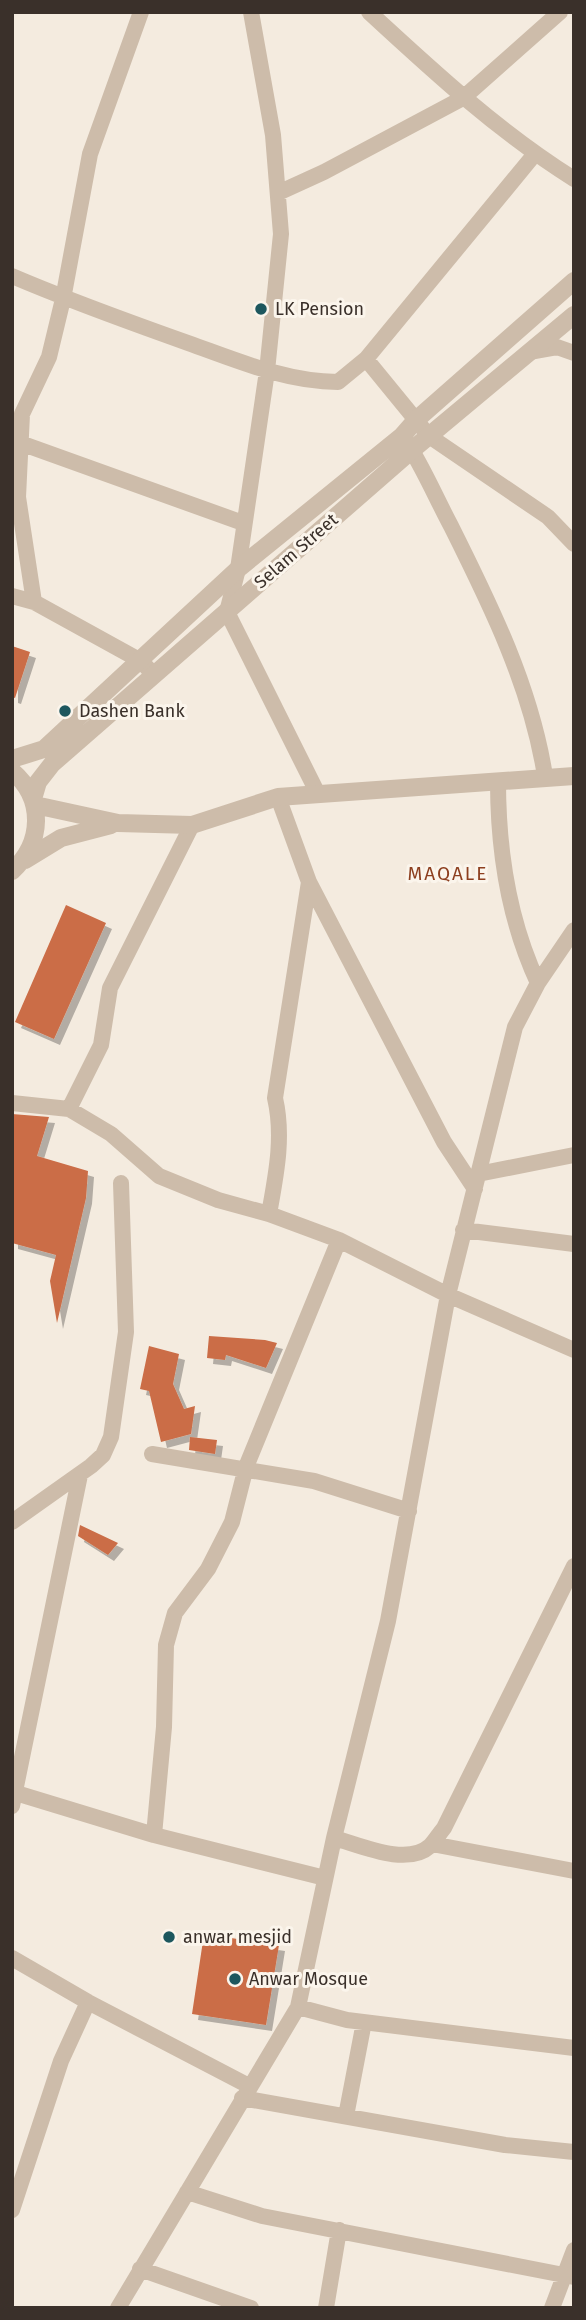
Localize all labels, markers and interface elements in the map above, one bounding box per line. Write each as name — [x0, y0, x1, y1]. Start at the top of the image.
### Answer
place label: LK Pension — [275, 298, 364, 320]
marker: LK Pension — [253, 301, 269, 317]
street label: Selam Street — [250, 508, 343, 593]
place label: Dashen Bank — [79, 700, 185, 722]
marker: Dashen Bank — [57, 703, 73, 719]
district label: MAQALE — [408, 862, 488, 885]
place label: anwar mesjid — [183, 1926, 292, 1948]
marker: anwar mesjid — [161, 1929, 177, 1945]
place label: Anwar Mosque — [249, 1968, 368, 1990]
marker: Anwar Mosque — [227, 1971, 243, 1987]

